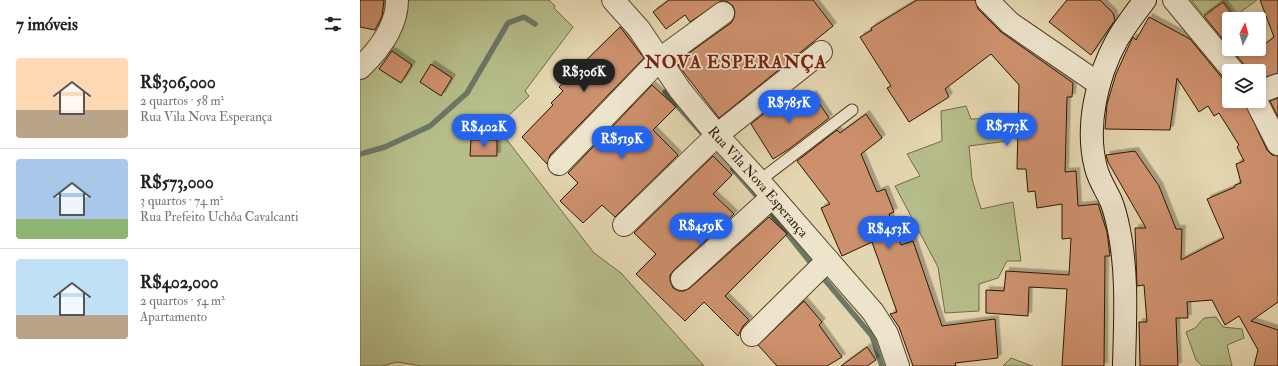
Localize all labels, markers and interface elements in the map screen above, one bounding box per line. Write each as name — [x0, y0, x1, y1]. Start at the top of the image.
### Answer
north arrow — [1222, 12, 1266, 56]
map controls — [1222, 12, 1266, 108]
icon: filters — [322, 13, 344, 35]
text: 7 imóveis — [16, 14, 78, 35]
district label: NOVA ESPERANÇA — [644, 51, 827, 74]
pin: R$306K — [551, 59, 617, 93]
text: R$306K — [562, 64, 606, 80]
button: layers — [1222, 64, 1266, 108]
text: R$306,000 — [140, 72, 216, 93]
icon: home — [48, 74, 96, 122]
pin: R$785K — [756, 90, 822, 124]
text: 2 quartos · 58 m² — [140, 93, 224, 109]
text: R$785K — [767, 95, 811, 111]
text: Rua Vila Nova Esperança — [140, 109, 272, 125]
pin: R$573K — [974, 113, 1040, 147]
pin: R$402K — [451, 114, 517, 148]
text: R$573K — [986, 118, 1028, 134]
text: R$402K — [461, 119, 507, 135]
street label: Rua Vila Nova Esperança — [705, 123, 812, 241]
pin: R$519K — [589, 126, 655, 160]
text: R$519K — [601, 131, 643, 147]
text: R$573,000 — [140, 172, 214, 193]
icon: home — [48, 175, 96, 223]
text: 3 quartos · 74 m² — [140, 193, 223, 209]
text: Rua Prefeito Uchôa Cavalcanti — [140, 209, 298, 225]
pin: R$459K — [668, 213, 734, 247]
pin: R$453K — [856, 216, 922, 250]
text: R$459K — [678, 218, 724, 234]
text: R$453K — [867, 221, 911, 237]
text: R$402,000 — [140, 272, 218, 293]
icon: home — [48, 275, 96, 323]
text: 2 quartos · 54 m² — [140, 293, 225, 309]
text: Apartamento — [140, 309, 207, 325]

